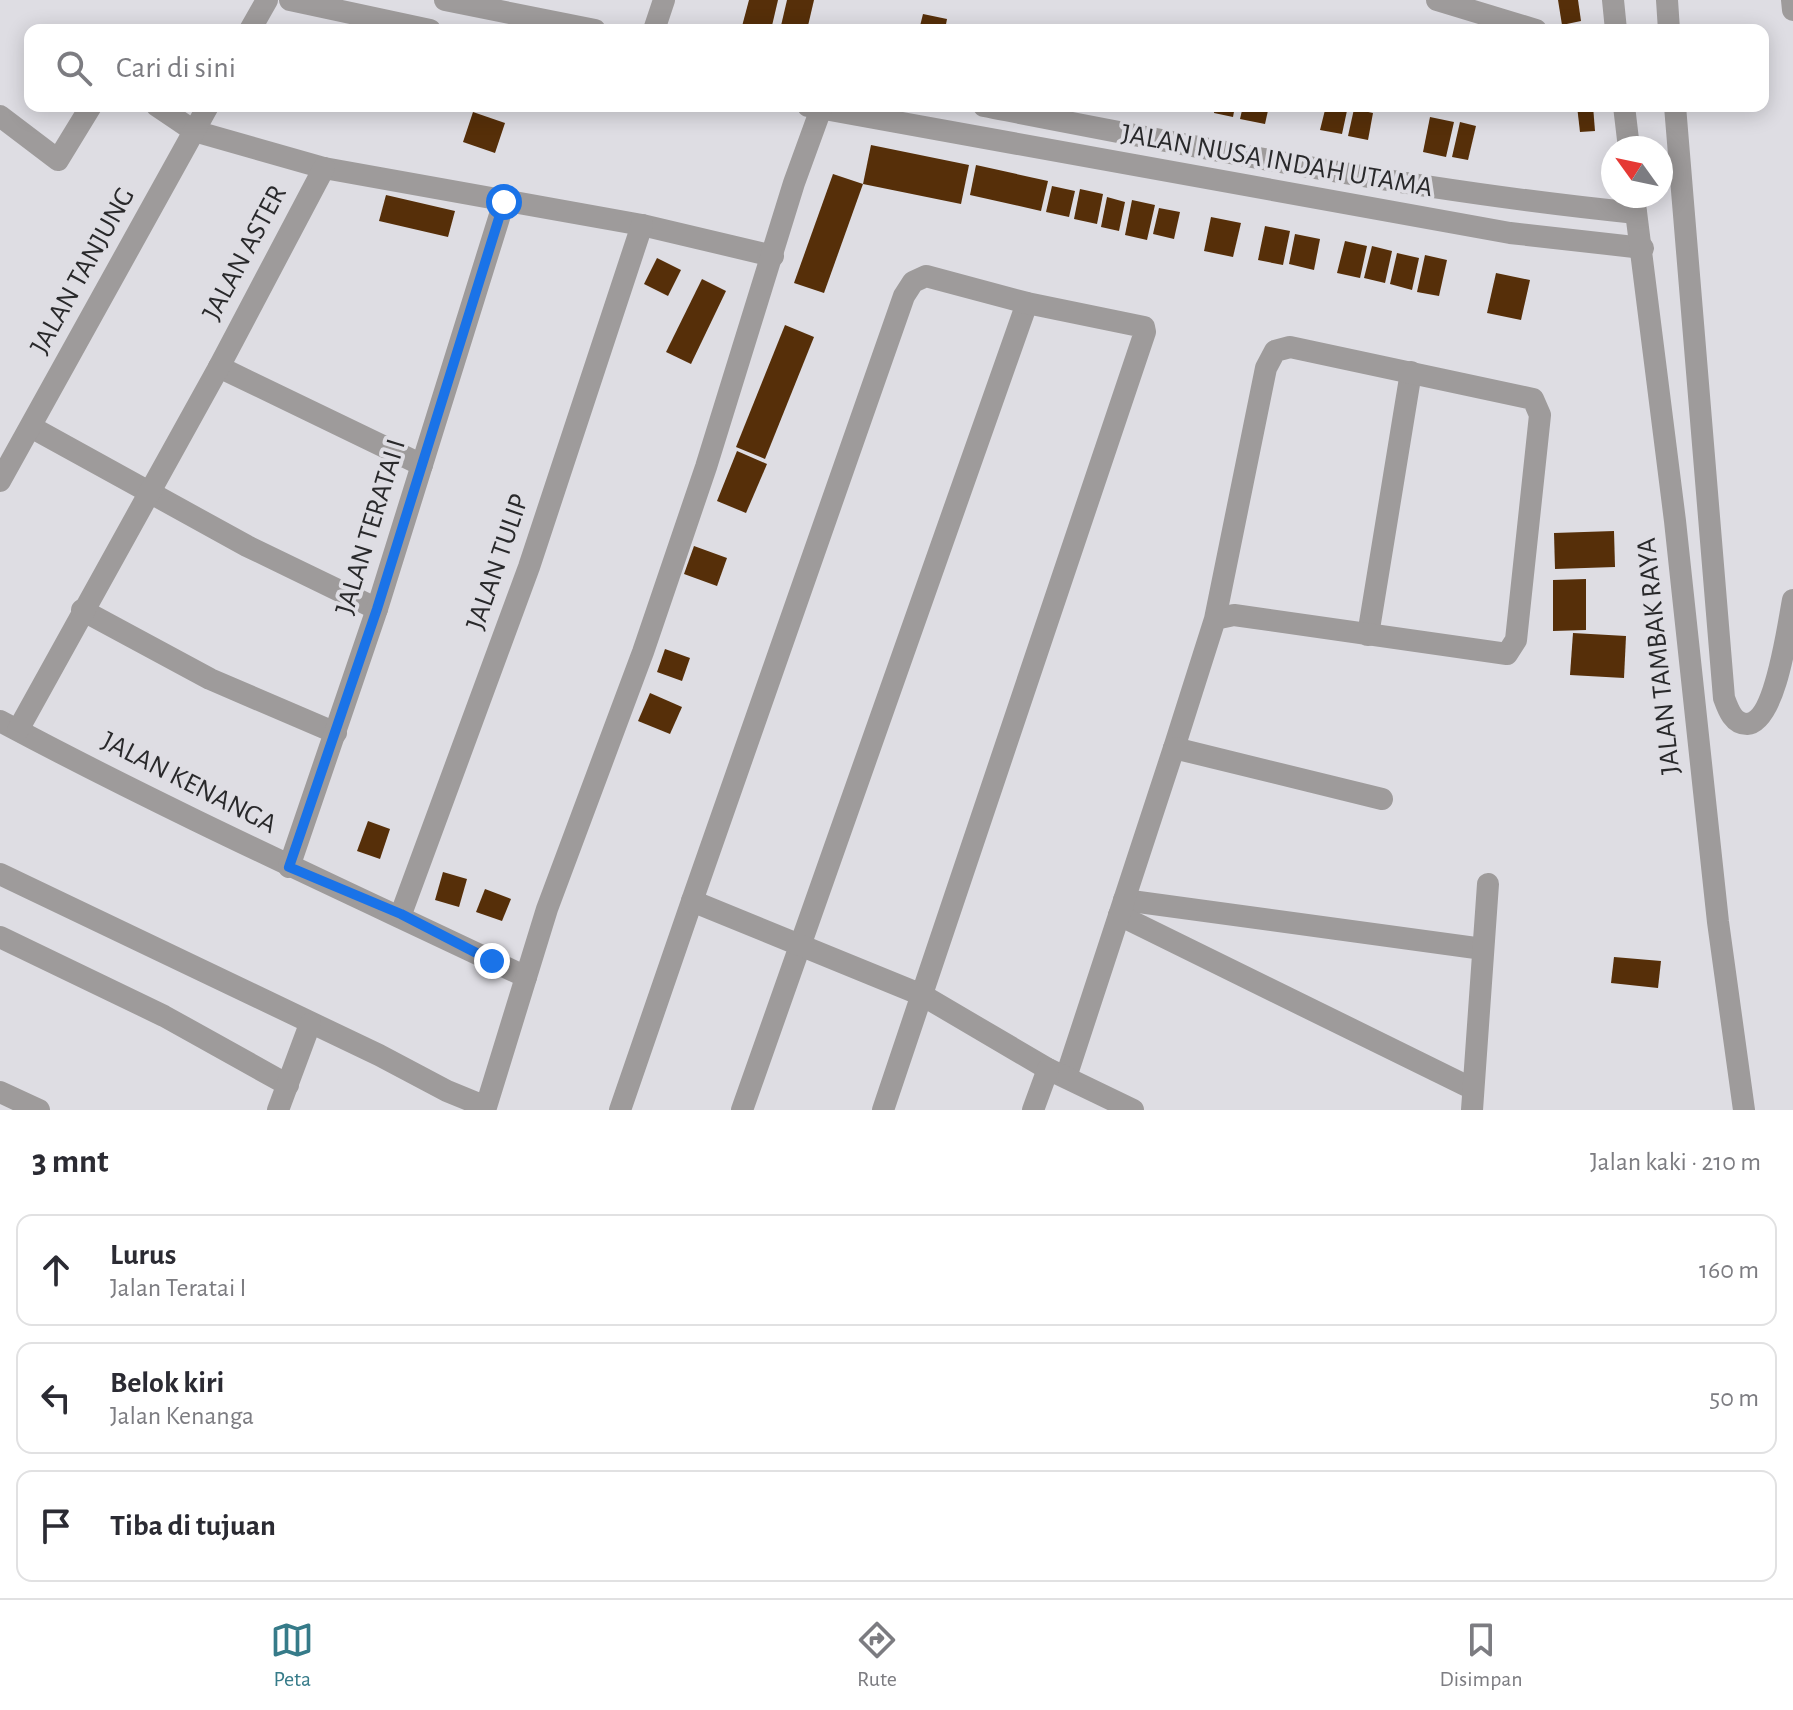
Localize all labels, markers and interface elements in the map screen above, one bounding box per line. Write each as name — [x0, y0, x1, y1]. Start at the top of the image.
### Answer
search box — [24, 24, 1769, 112]
icon: search — [52, 46, 96, 90]
text: Cari di sini — [116, 53, 236, 83]
street label: JALAN NUSA INDAH UTAMA — [1119, 120, 1435, 202]
north arrow — [1601, 136, 1673, 208]
street label: JALAN ASTER — [198, 181, 292, 325]
street label: JALAN TANJUNG — [26, 183, 140, 359]
route start — [486, 184, 522, 220]
street label: JALAN TERATAI I — [331, 436, 411, 618]
street label: JALAN TULIP — [462, 491, 534, 633]
street label: JALAN TAMBAK RAYA — [1633, 536, 1685, 776]
street label: JALAN KENANGA — [97, 727, 281, 839]
route end — [474, 943, 510, 979]
text: 3 mnt — [32, 1145, 109, 1179]
text: Jalan kaki · 210 m — [1590, 1149, 1761, 1175]
text: Lurus — [110, 1240, 176, 1270]
icon: ahead — [34, 1248, 78, 1292]
text: 160 m — [1699, 1257, 1759, 1283]
text: Jalan Teratai I — [110, 1275, 246, 1301]
text: Belok kiri — [110, 1368, 224, 1398]
icon: left — [34, 1376, 78, 1420]
text: 50 m — [1709, 1385, 1759, 1411]
text: Jalan Kenanga — [110, 1403, 254, 1429]
icon: arrive — [34, 1504, 78, 1548]
text: Tiba di tujuan — [110, 1511, 276, 1541]
tab: Peta — [270, 1618, 314, 1692]
tab: Rute — [855, 1618, 899, 1692]
tab: Disimpan — [1440, 1618, 1523, 1692]

